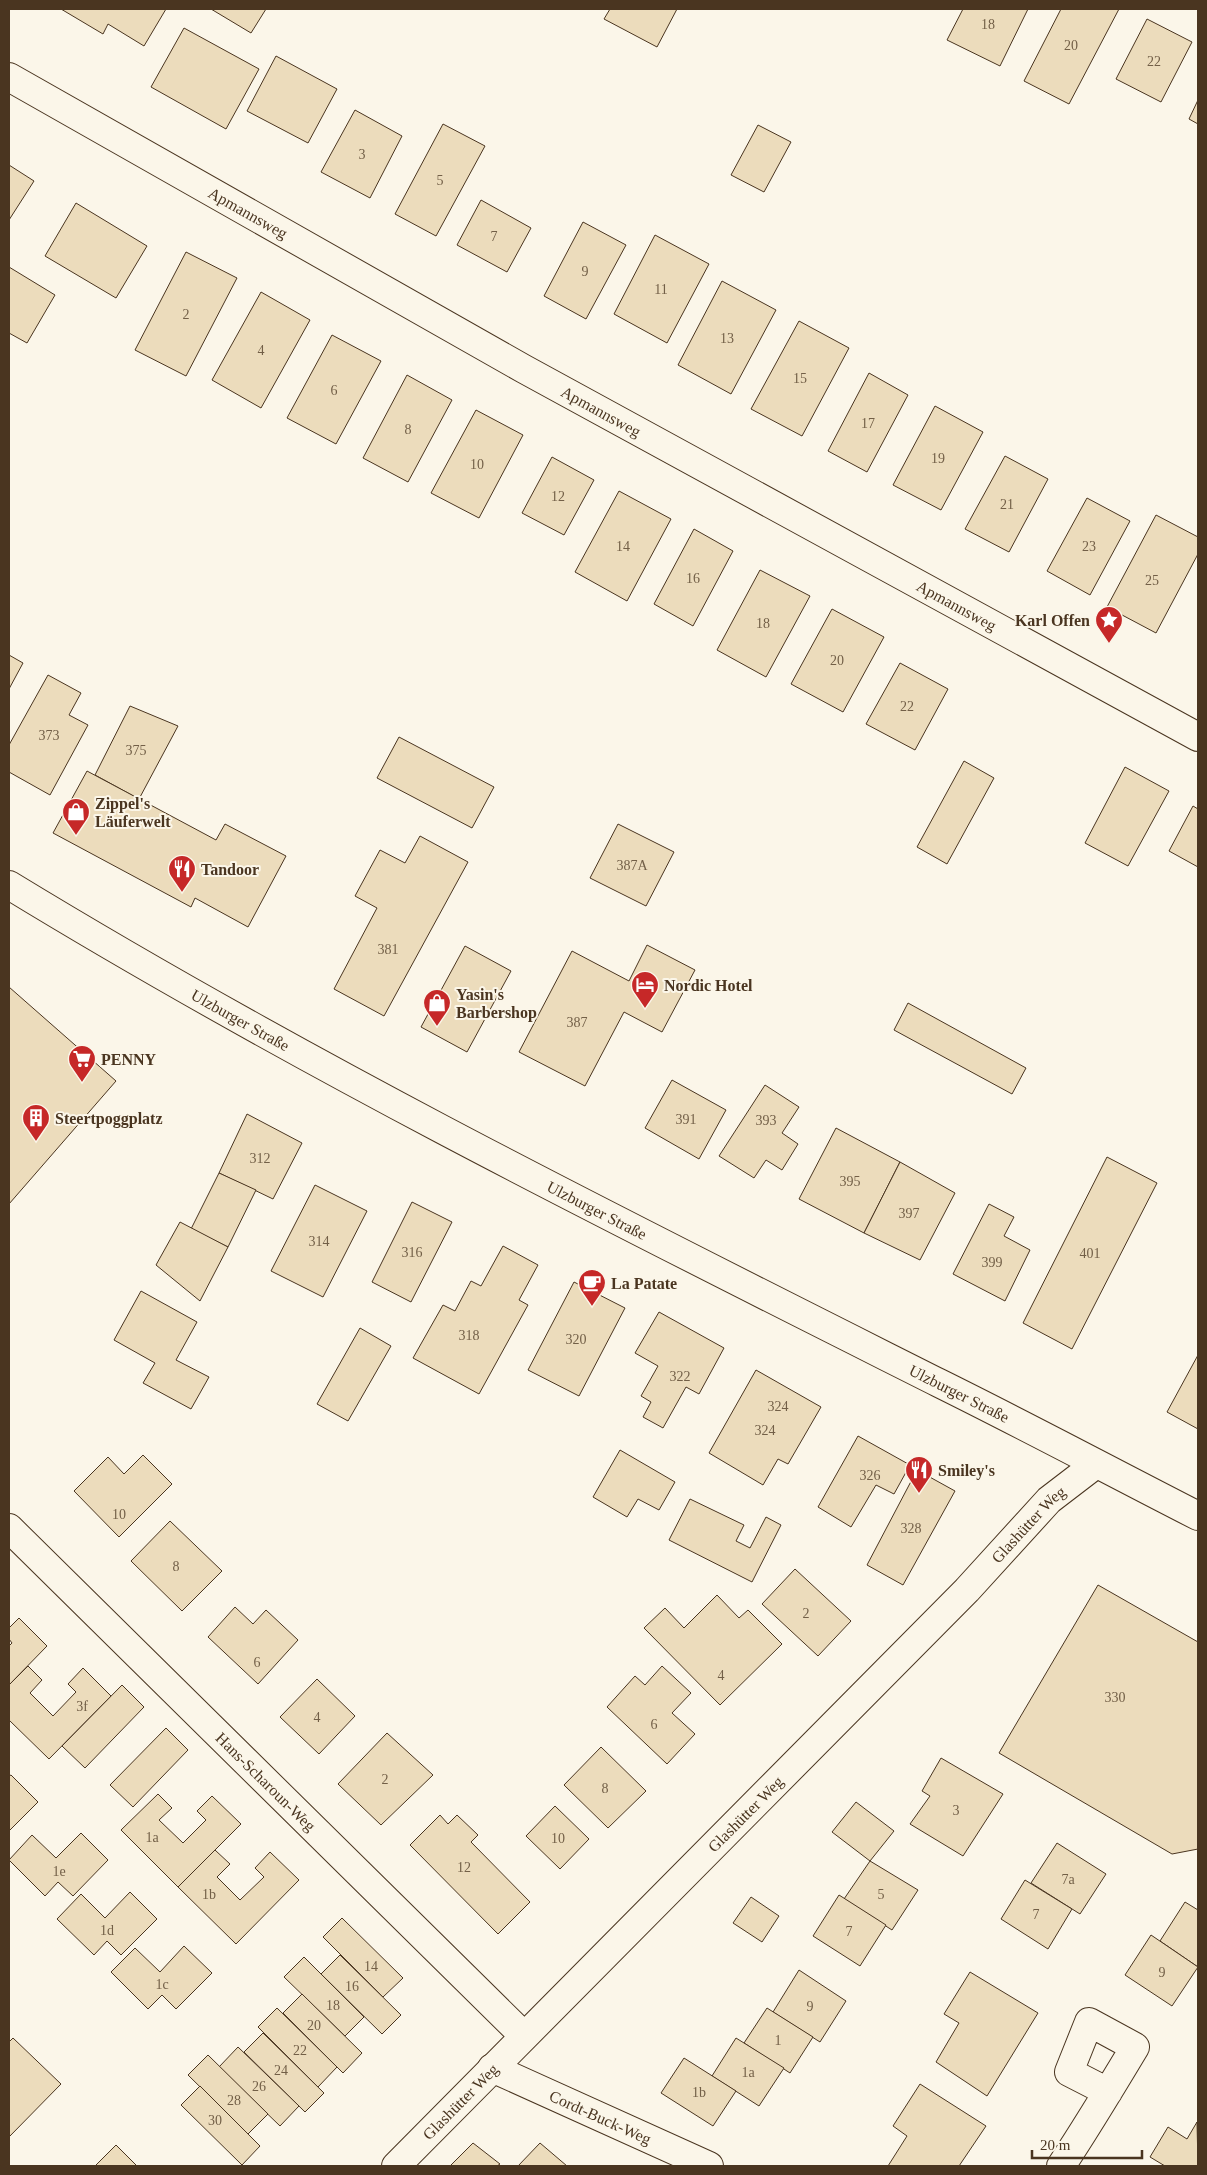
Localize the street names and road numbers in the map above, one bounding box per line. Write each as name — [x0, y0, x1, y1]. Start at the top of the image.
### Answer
street label: Apmannsweg — [205, 184, 290, 243]
street label: Apmannsweg — [558, 383, 644, 441]
street label: Apmannsweg — [914, 577, 999, 635]
street label: Ulzburger Straße — [188, 986, 292, 1054]
street label: Ulzburger Straße — [544, 1178, 649, 1243]
street label: Ulzburger Straße — [906, 1361, 1012, 1426]
street label: Glashütter Weg — [988, 1483, 1069, 1566]
street label: Hans-Scharoun-Weg — [212, 1729, 319, 1835]
street label: Glashütter Weg — [705, 1773, 787, 1855]
street label: Glashütter Weg — [419, 2060, 502, 2143]
street label: Cordt-Buck-Weg — [547, 2087, 654, 2149]

